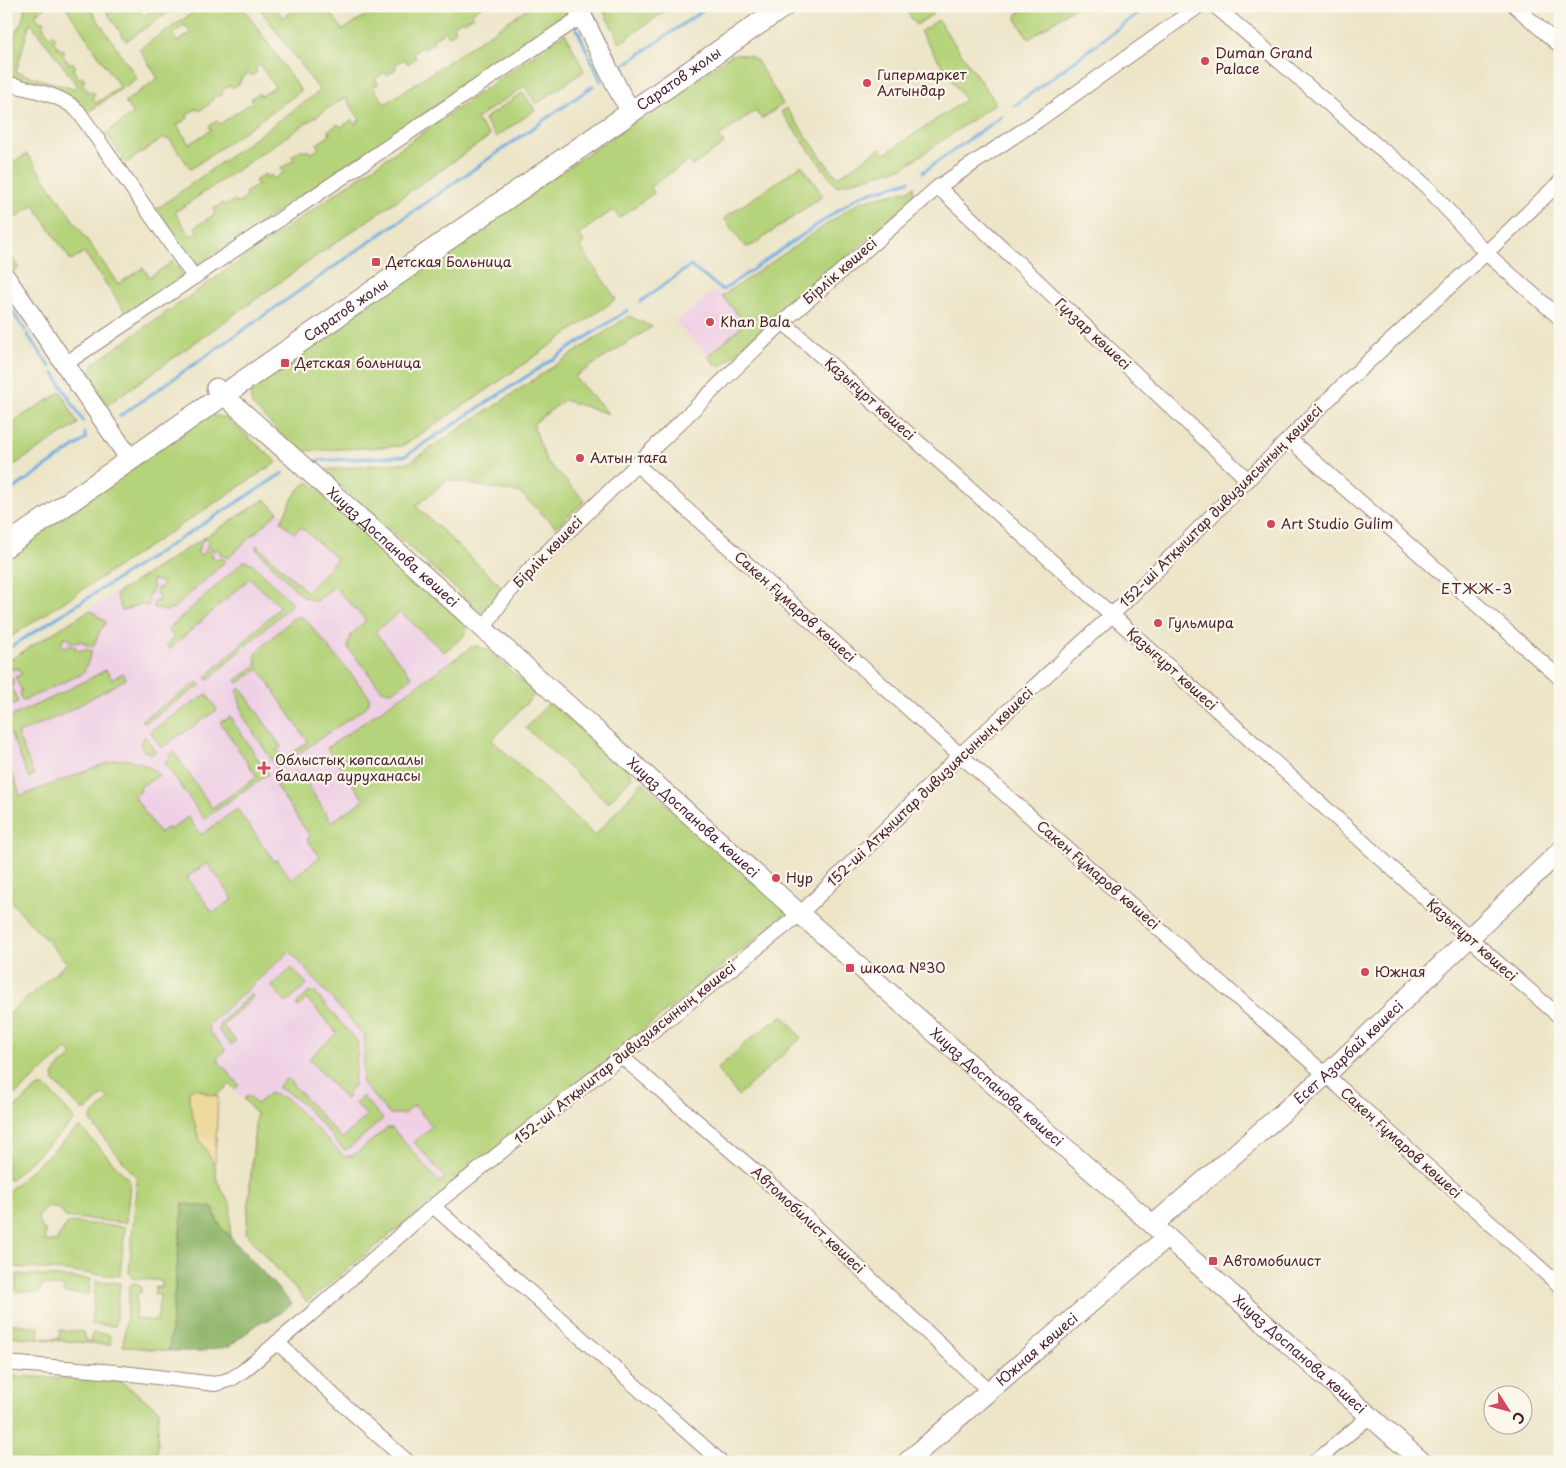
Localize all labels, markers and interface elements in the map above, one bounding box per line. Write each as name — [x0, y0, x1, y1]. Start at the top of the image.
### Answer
street label: Саратов жолы — [632, 42, 725, 115]
place label: Duman Grand Palace — [1215, 42, 1313, 79]
marker: Duman Grand Palace — [1199, 55, 1211, 67]
place label: Гипермаркет Алтындар — [877, 64, 967, 101]
marker: Гипермаркет Алтындар — [861, 77, 873, 89]
street label: Бірлік көшесі — [798, 232, 881, 309]
place label: Детская Больница — [385, 251, 512, 272]
marker: Детская Больница — [370, 256, 382, 268]
street label: Саратов жолы — [299, 273, 392, 346]
street label: Гүлзар көшесі — [1051, 293, 1136, 374]
place label: Khan Bala — [720, 311, 790, 332]
marker: Khan Bala — [704, 316, 716, 328]
place label: Детская больница — [294, 352, 421, 373]
street label: Қазығұрт көшесі — [820, 352, 920, 445]
marker: Детская больница — [279, 357, 291, 369]
street label: 152-ші Атқыштар дивизиясының көшесі — [1114, 399, 1327, 612]
place label: Алтын таға — [590, 447, 668, 468]
marker: Алтын таға — [574, 452, 586, 464]
street label: Хиуаз Доспанова көшесі — [323, 482, 464, 612]
street label: Бірлік көшесі — [508, 511, 587, 592]
place label: Art Studio Gulim — [1281, 513, 1393, 534]
marker: Art Studio Gulim — [1265, 518, 1277, 530]
street label: Сакен Ғұмаров көшесі — [730, 546, 861, 667]
district label: ЕТЖЖ-3 — [1441, 576, 1513, 599]
place label: Гульмира — [1168, 612, 1234, 633]
marker: Гульмира — [1152, 617, 1164, 629]
street label: Қазығұрт көшесі — [1122, 622, 1222, 715]
street label: 152-ші Атқыштар дивизиясының көшесі — [822, 682, 1038, 891]
place label: Облыстық көпсалалы балалар ауруханасы — [275, 749, 424, 786]
street label: Хиуаз Доспанова көшесі — [623, 752, 764, 882]
marker: Облыстық көпсалалы балалар ауруханасы — [257, 761, 271, 775]
street label: Сакен Ғұмаров көшесі — [1032, 815, 1165, 934]
place label: Нур — [786, 867, 813, 888]
marker: Нур — [770, 872, 782, 884]
street label: Қазығұрт көшесі — [1422, 893, 1522, 986]
street label: 152-ші Атқыштар дивизиясының көшесі — [509, 956, 740, 1149]
place label: школа №30 — [860, 957, 946, 978]
place label: Южная — [1375, 961, 1426, 982]
marker: школа №30 — [844, 962, 856, 974]
marker: Южная — [1359, 966, 1371, 978]
street label: Есет Азарбай көшесі — [1289, 995, 1408, 1109]
street label: Хиуаз Доспанова көшесі — [926, 1022, 1068, 1151]
street label: Сакен Ғұмаров көшесі — [1336, 1082, 1467, 1203]
street label: Автомобилист көшесі — [747, 1161, 870, 1278]
place label: Автомобилист — [1223, 1250, 1321, 1271]
marker: Автомобилист — [1207, 1255, 1219, 1267]
street label: Хиуаз Доспанова көшесі — [1229, 1289, 1371, 1418]
street label: Южная көшесі — [991, 1308, 1082, 1390]
north arrow — [1484, 1386, 1534, 1436]
text: С — [1507, 1408, 1531, 1428]

